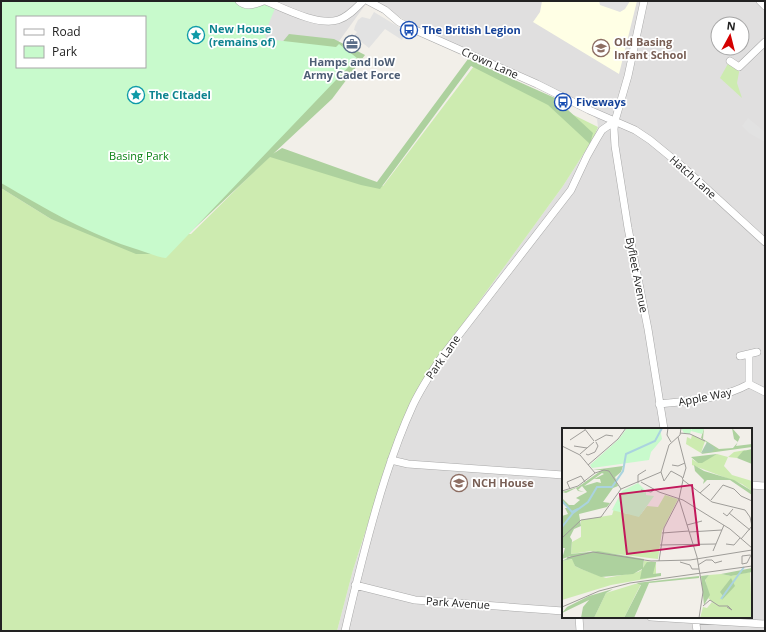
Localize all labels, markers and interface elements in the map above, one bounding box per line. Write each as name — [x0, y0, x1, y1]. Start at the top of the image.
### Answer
legend — [16, 16, 146, 68]
north arrow — [710, 16, 750, 56]
text: N — [726, 18, 737, 34]
bus stop icon: The British Legion — [399, 20, 419, 40]
place label: New House (remains of) — [209, 21, 276, 49]
place label: The British Legion — [422, 22, 521, 37]
text: Road — [52, 23, 81, 40]
place icon: New House (remains of) — [186, 25, 206, 45]
office icon: Hamps and IoW Army Cadet Force — [342, 34, 362, 54]
place label: Old Basing Infant School — [614, 34, 687, 62]
school or university icon: Old Basing Infant School — [591, 38, 611, 58]
text: Park — [52, 43, 78, 60]
street label: Crown Lane — [459, 43, 521, 82]
place label: Hamps and IoW Army Cadet Force — [303, 54, 401, 82]
place icon: The CItadel — [126, 85, 146, 105]
place label: The CItadel — [149, 87, 211, 102]
bus stop icon: Fiveways — [553, 92, 573, 112]
place label: Fiveways — [576, 94, 626, 109]
park label: Basing Park — [109, 148, 169, 163]
street label: Hatch Lane — [667, 152, 720, 202]
street label: Byfleet Avenue — [623, 236, 652, 314]
street label: Park Lane — [422, 332, 463, 382]
street label: Apple Way — [677, 384, 733, 409]
inset map — [562, 428, 752, 618]
school or university icon: NCH House — [449, 473, 469, 493]
place label: NCH House — [472, 475, 534, 490]
street label: Park Avenue — [426, 593, 491, 612]

